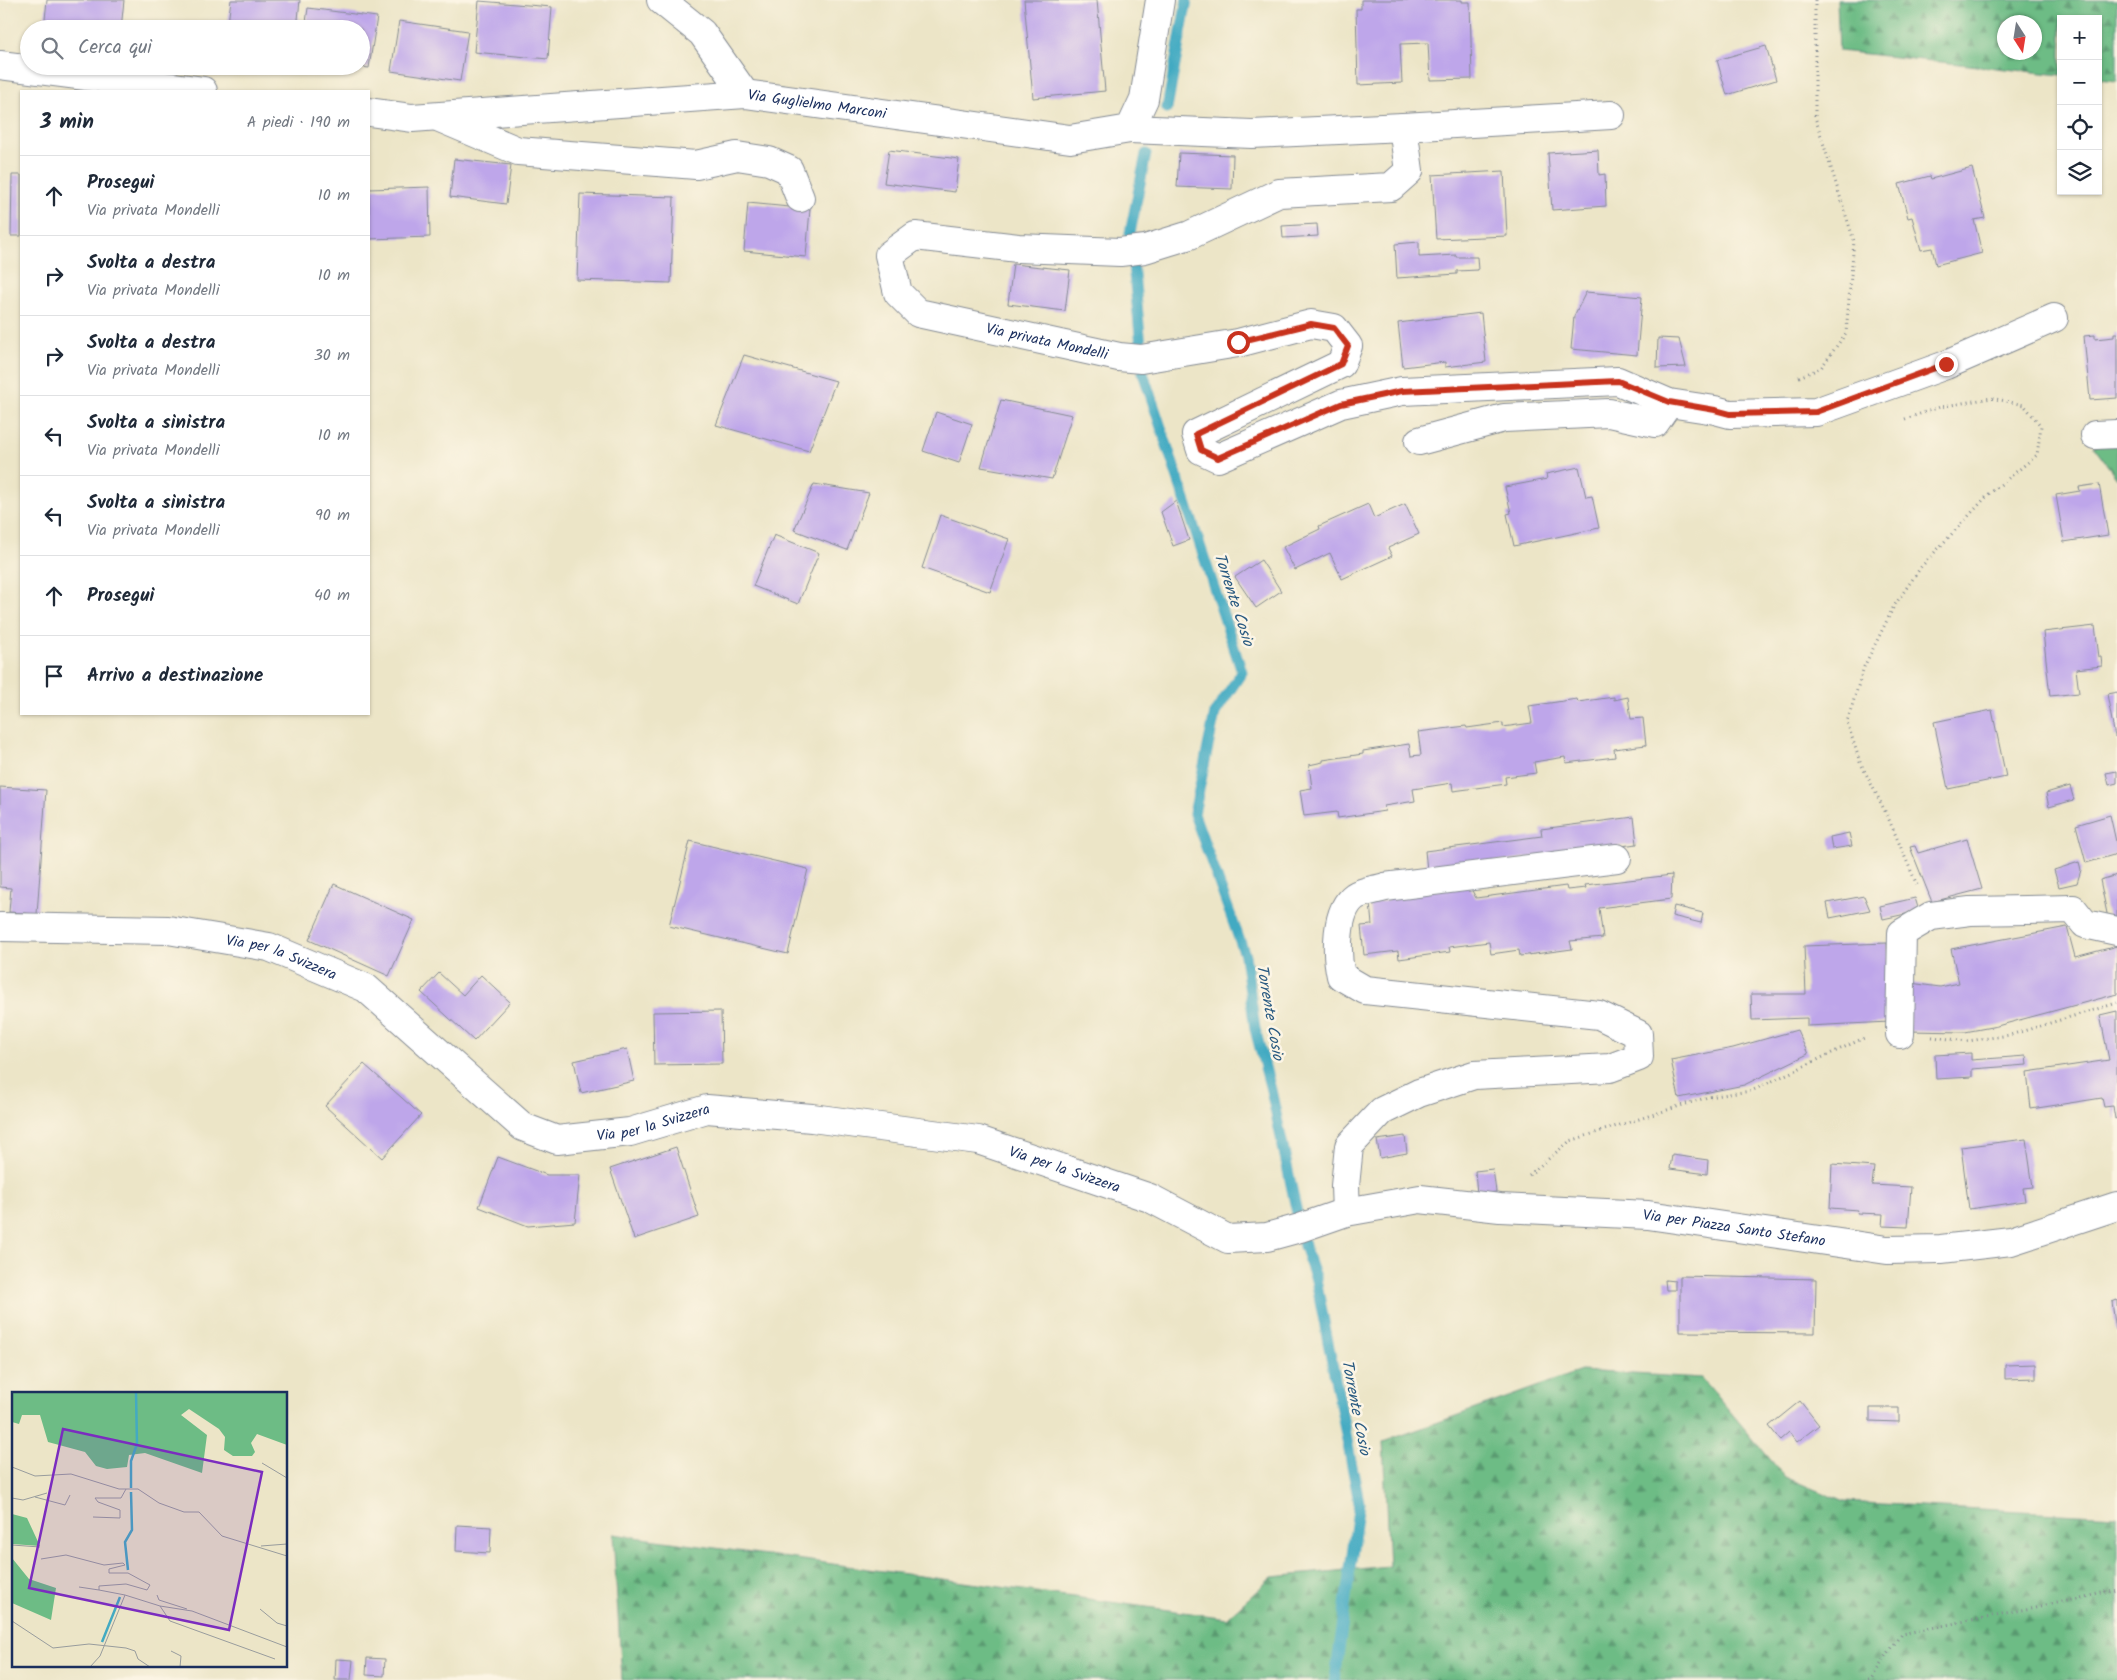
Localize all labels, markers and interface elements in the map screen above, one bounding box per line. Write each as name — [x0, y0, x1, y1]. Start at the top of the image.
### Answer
north arrow — [1997, 15, 2042, 60]
map controls — [2057, 15, 2102, 195]
button: + — [2057, 15, 2102, 60]
search box — [20, 20, 370, 75]
text: Cerca qui — [78, 33, 152, 63]
icon: search — [38, 34, 66, 62]
button: − — [2057, 60, 2102, 105]
street label: Via Guglielmo Marconi — [746, 84, 889, 127]
button: locate — [2057, 105, 2102, 150]
text: 3 min — [40, 106, 94, 139]
text: A piedi · 190 m — [247, 110, 350, 135]
button: layers — [2057, 150, 2102, 195]
text: Prosegui — [87, 168, 154, 198]
icon: ahead — [40, 182, 68, 210]
text: 10 m — [318, 183, 350, 208]
text: Via privata Mondelli — [87, 198, 220, 223]
text: Svolta a destra — [87, 248, 215, 278]
icon: right — [40, 262, 68, 290]
text: 10 m — [318, 263, 350, 288]
text: Via privata Mondelli — [87, 278, 220, 303]
street label: Via privata Mondelli — [983, 317, 1112, 368]
text: Svolta a destra — [87, 328, 215, 358]
route start — [1227, 331, 1250, 354]
icon: right — [40, 342, 68, 370]
text: 30 m — [314, 343, 350, 368]
route end — [1935, 353, 1958, 376]
text: Via privata Mondelli — [87, 358, 220, 383]
text: Svolta a sinistra — [87, 408, 225, 438]
icon: left — [40, 422, 68, 450]
text: 10 m — [318, 423, 350, 448]
text: Via privata Mondelli — [87, 438, 220, 463]
text: Svolta a sinistra — [87, 488, 225, 518]
icon: left — [40, 502, 68, 530]
text: 90 m — [315, 503, 350, 528]
text: Via privata Mondelli — [87, 518, 220, 543]
water label: Torrente Cosio — [1207, 550, 1261, 651]
text: Prosegui — [87, 581, 154, 611]
icon: ahead — [40, 582, 68, 610]
text: 40 m — [314, 583, 350, 608]
text: Arrivo a destinazione — [87, 661, 263, 691]
icon: arrive — [40, 662, 68, 690]
street label: Via per la Svizzera — [224, 929, 340, 987]
water label: Torrente Cosio — [1249, 963, 1291, 1064]
street label: Via per la Svizzera — [596, 1098, 713, 1149]
street label: Via per la Svizzera — [1006, 1140, 1123, 1200]
street label: Via per Piazza Santo Stefano — [1642, 1204, 1827, 1254]
water label: Torrente Cosio — [1334, 1357, 1377, 1459]
inset map — [12, 1392, 288, 1668]

